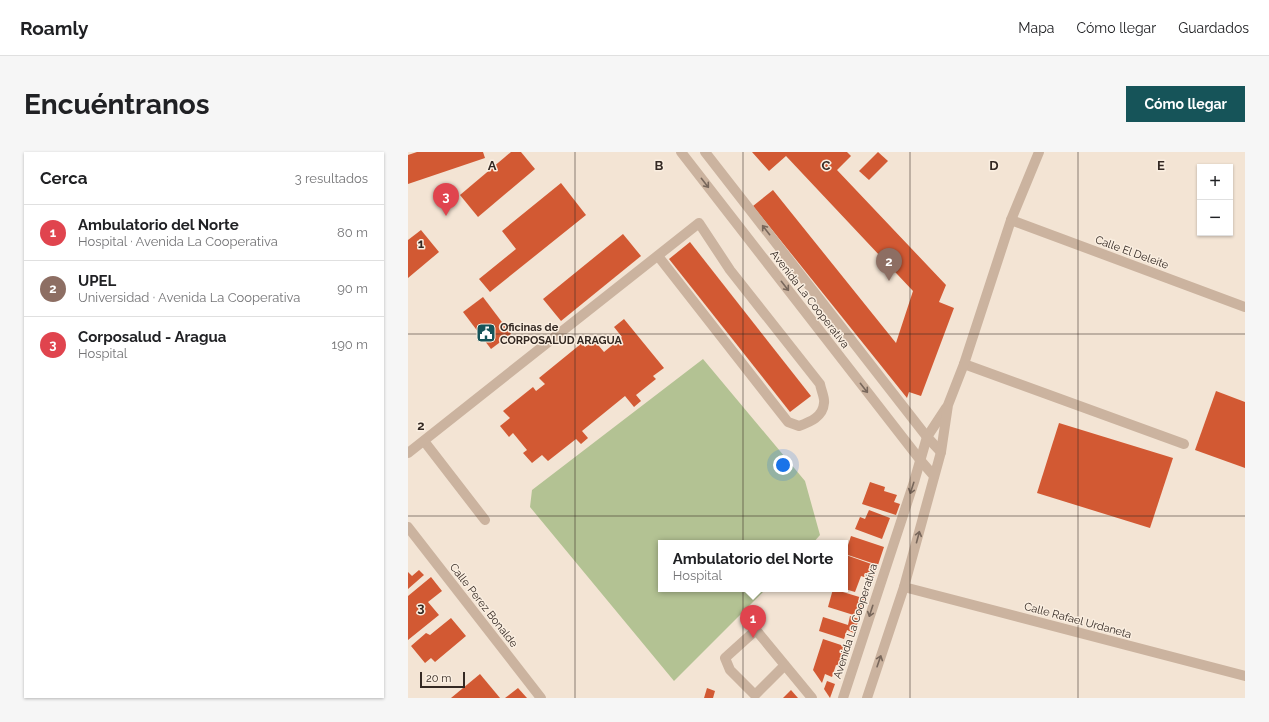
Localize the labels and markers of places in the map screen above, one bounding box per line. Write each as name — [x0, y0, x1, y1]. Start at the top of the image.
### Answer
pin: 3 — [433, 183, 459, 216]
pin: 2 — [876, 248, 902, 281]
place label: Oficinas de CORPOSALUD ARAGUA — [500, 321, 623, 347]
public building icon: Oficinas de CORPOSALUD ARAGUA — [475, 322, 497, 344]
pin: 1 — [740, 605, 766, 638]

